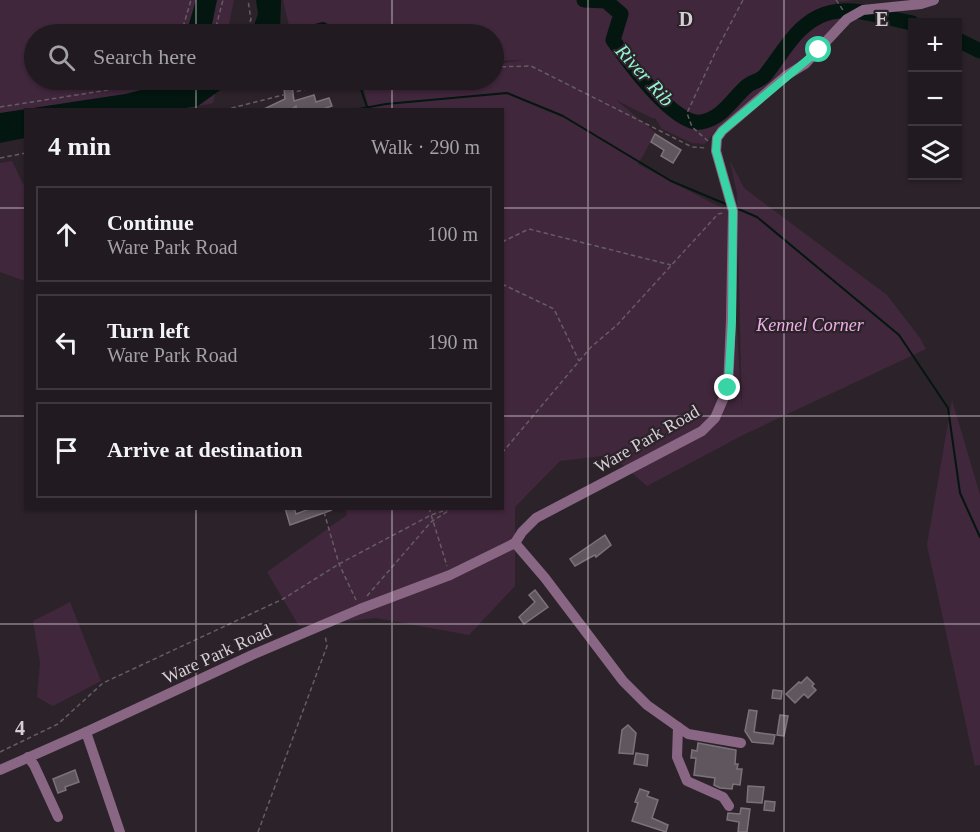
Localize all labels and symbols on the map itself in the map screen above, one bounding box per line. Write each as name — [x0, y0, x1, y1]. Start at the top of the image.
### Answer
text: D — [679, 8, 693, 30]
text: E — [875, 8, 889, 30]
route start — [805, 36, 831, 62]
water label: River Rib — [611, 39, 679, 111]
park label: Kennel Corner — [755, 315, 865, 335]
route end — [714, 374, 740, 400]
street label: Ware Park Road — [591, 401, 703, 477]
street label: Ware Park Road — [160, 620, 274, 688]
text: 4 — [15, 717, 25, 739]

